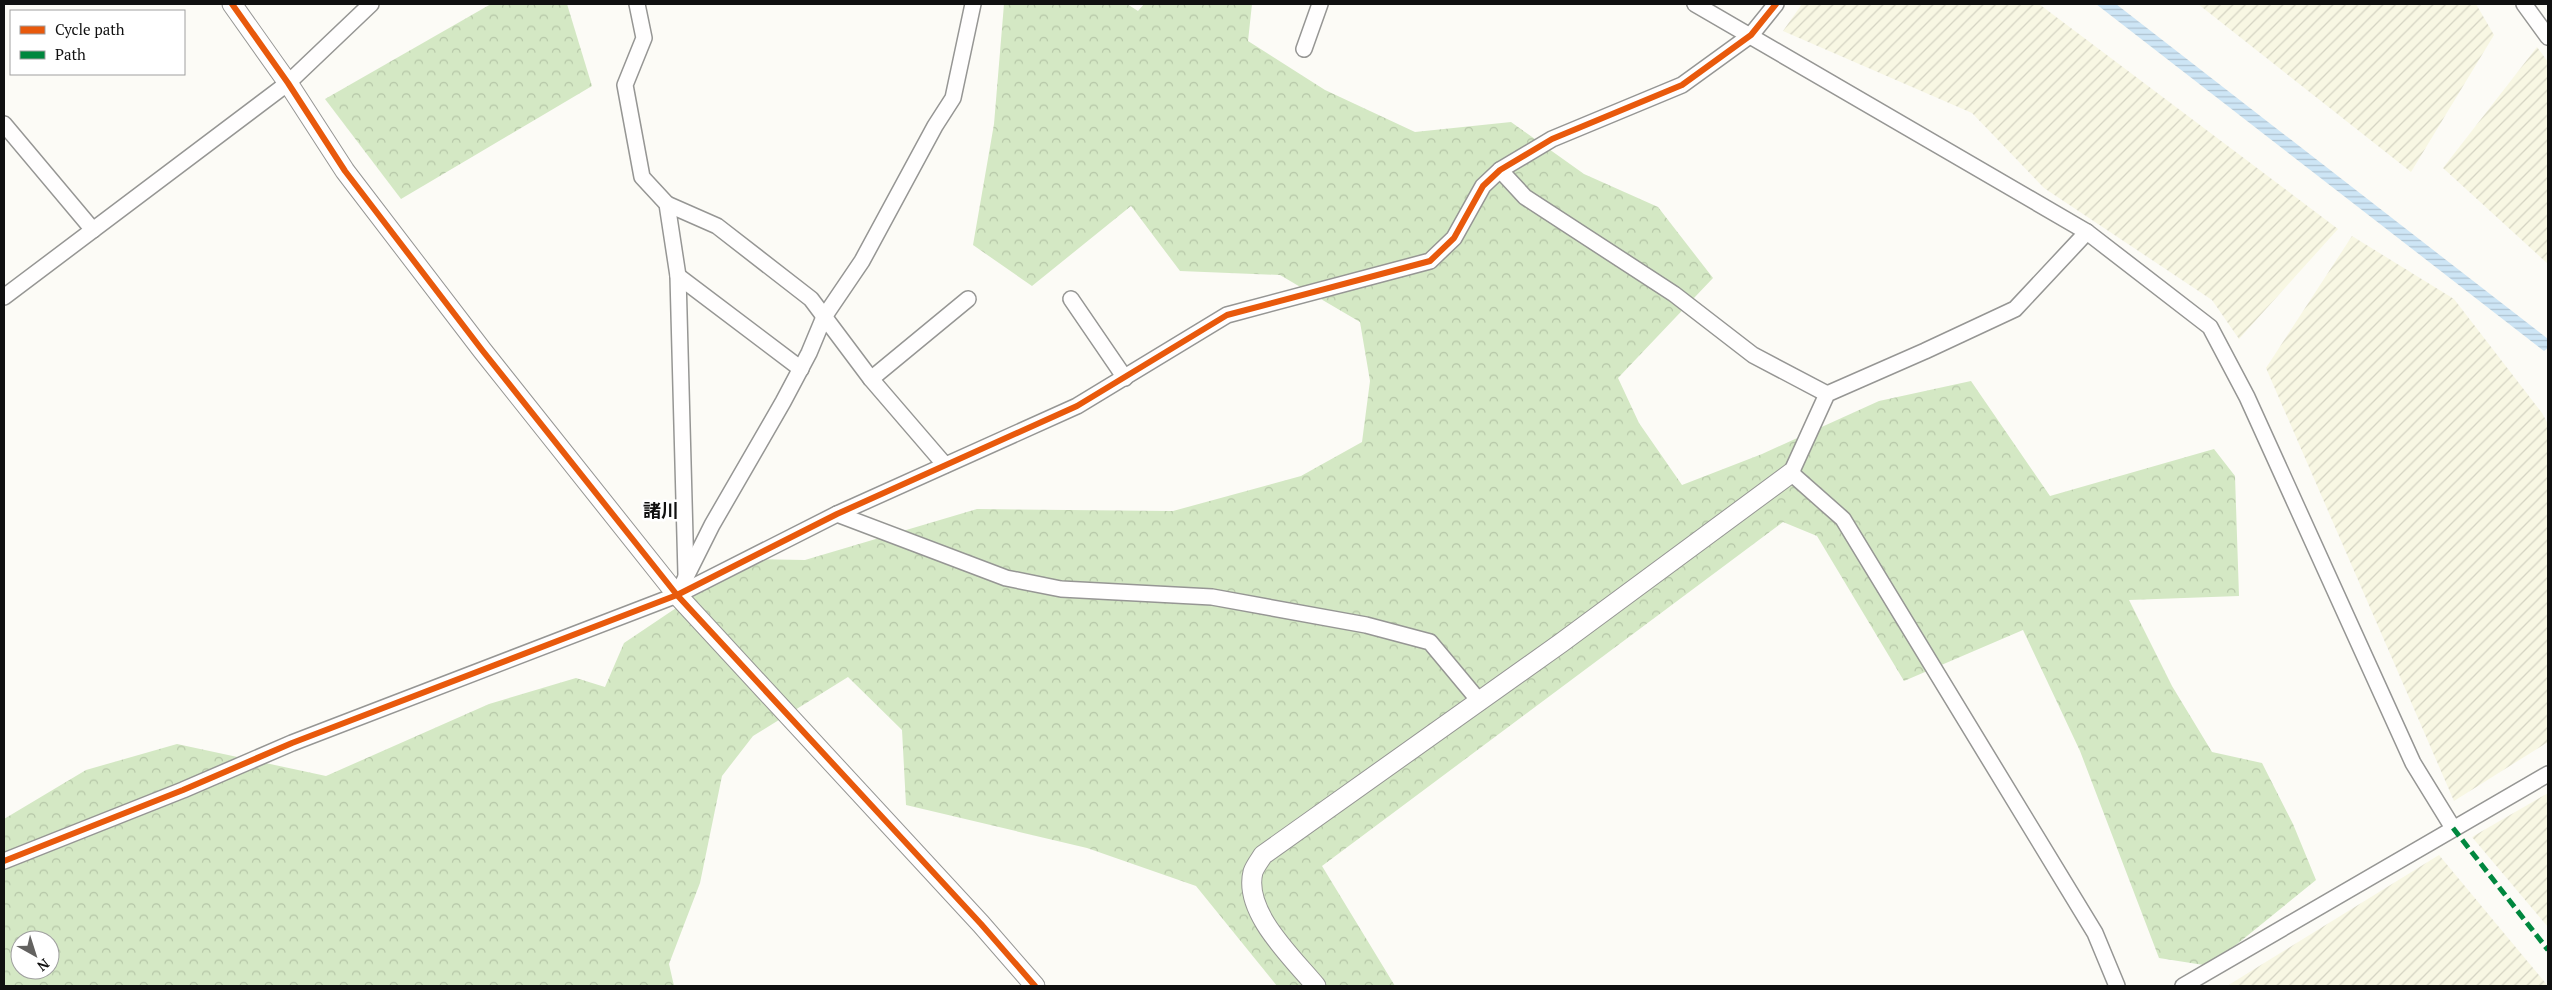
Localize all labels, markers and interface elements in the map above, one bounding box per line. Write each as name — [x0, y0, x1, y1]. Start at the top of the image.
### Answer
legend — [10, 10, 185, 75]
text: Cycle path — [55, 19, 125, 39]
text: Path — [55, 44, 86, 64]
district label: 諸川 — [643, 498, 679, 522]
north arrow — [10, 930, 60, 980]
text: N — [33, 955, 54, 976]

